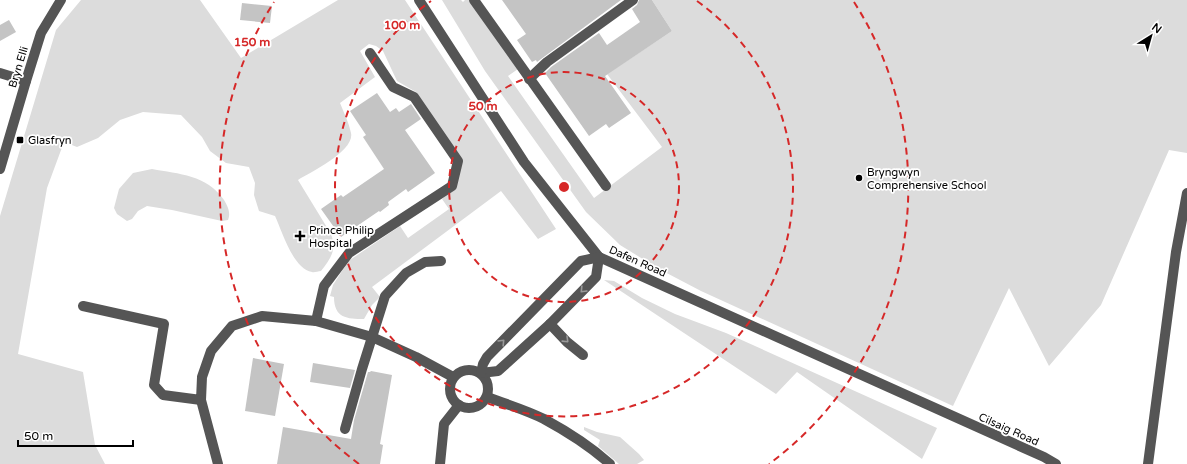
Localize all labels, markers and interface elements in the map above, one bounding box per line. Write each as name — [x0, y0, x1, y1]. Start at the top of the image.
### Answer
north arrow — [1131, 16, 1171, 56]
text: 100 m — [384, 18, 420, 32]
text: N — [1149, 21, 1164, 36]
text: 150 m — [234, 35, 270, 49]
street label: Bryn Elli — [6, 45, 31, 89]
text: 50 m — [468, 99, 498, 113]
place label: Glasfryn — [28, 134, 72, 147]
marker: Glasfryn — [15, 135, 25, 145]
place label: Bryngwyn Comprehensive School — [867, 166, 986, 192]
marker: Bryngwyn Comprehensive School — [854, 173, 864, 183]
centre of rings — [557, 180, 571, 194]
place label: Prince Philip Hospital — [309, 224, 374, 250]
marker: Prince Philip Hospital — [294, 230, 306, 242]
street label: Dafen Road — [607, 243, 669, 280]
one-way arrow — [580, 285, 588, 293]
one-way arrow — [561, 335, 569, 343]
one-way arrow — [497, 339, 505, 347]
street label: Cilsaig Road — [977, 410, 1041, 449]
scale bar — [18, 422, 133, 448]
text: 50 m — [24, 429, 53, 443]

